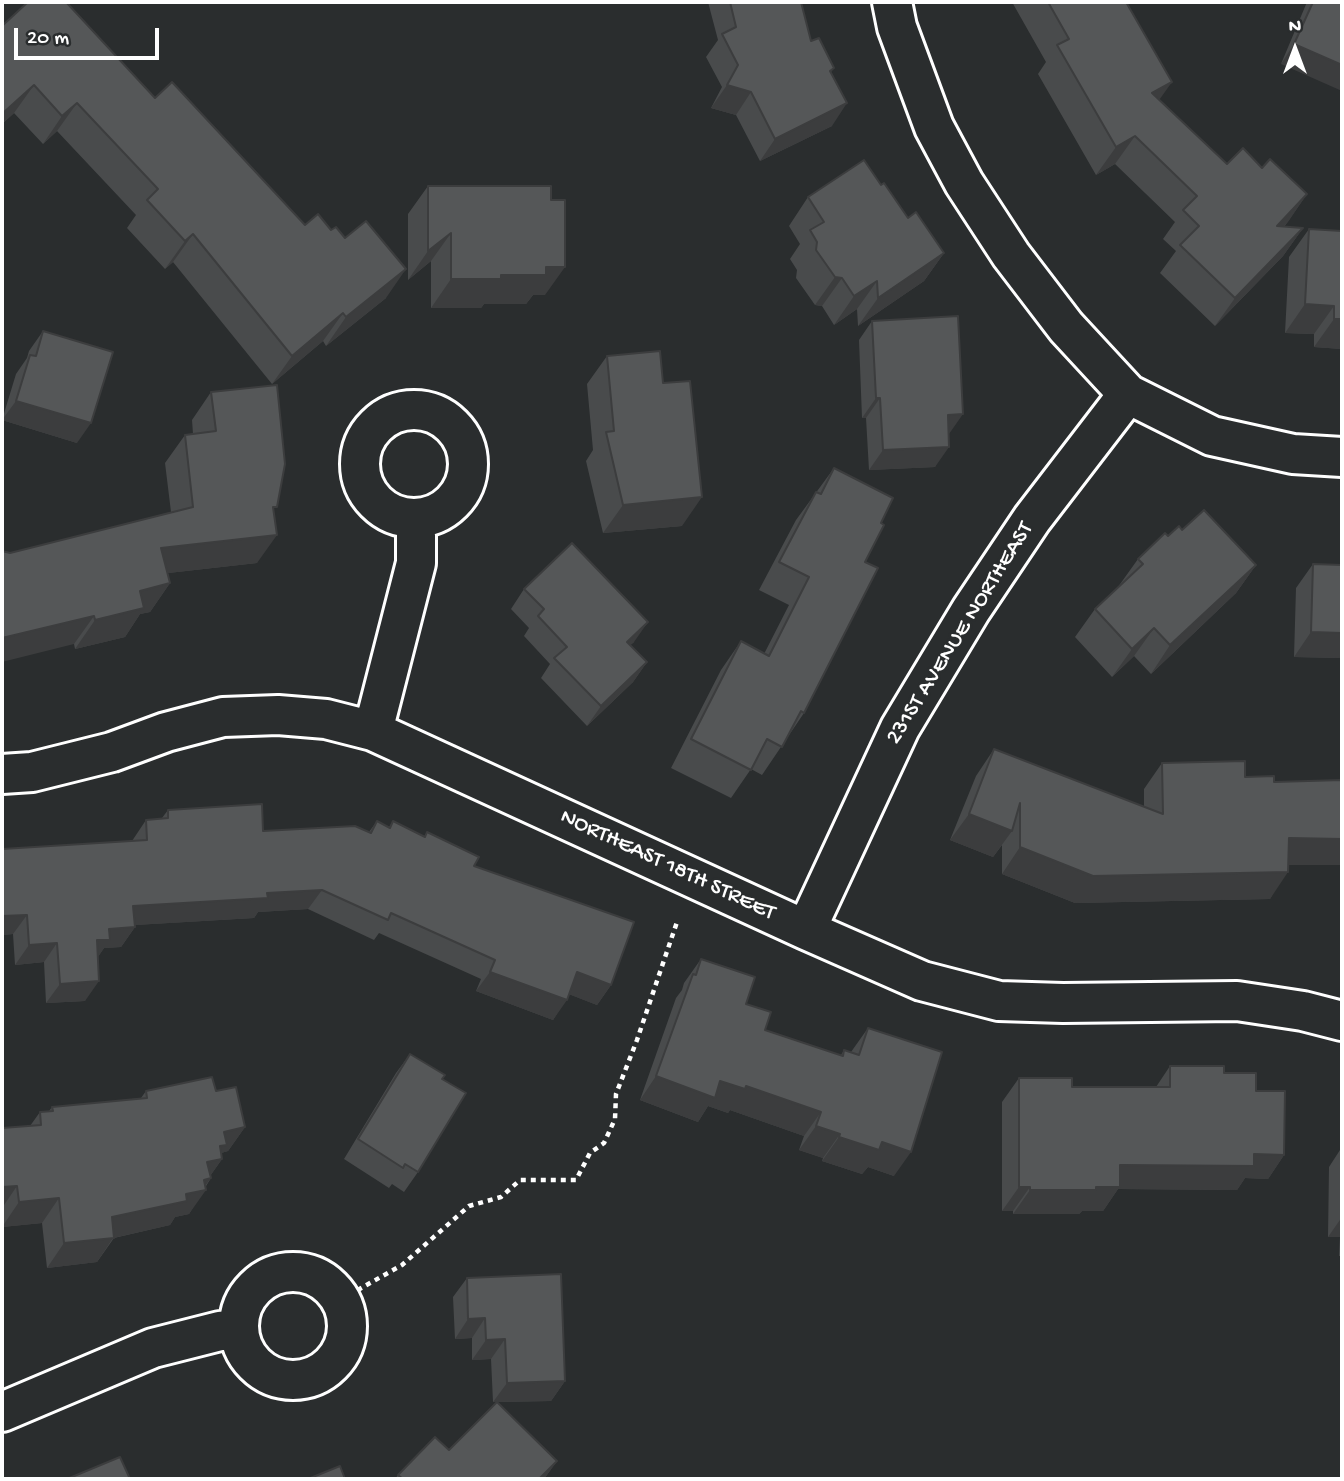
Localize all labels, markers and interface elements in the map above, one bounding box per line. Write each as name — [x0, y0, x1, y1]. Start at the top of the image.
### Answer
scale bar — [18, 14, 163, 58]
north arrow — [1260, 14, 1330, 84]
text: N — [1289, 16, 1301, 39]
text: 20 m — [27, 27, 69, 52]
street label: 231ST AVENUE NORTHEAST — [881, 518, 1041, 750]
street label: NORTHEAST 18TH STREET — [555, 804, 779, 928]

